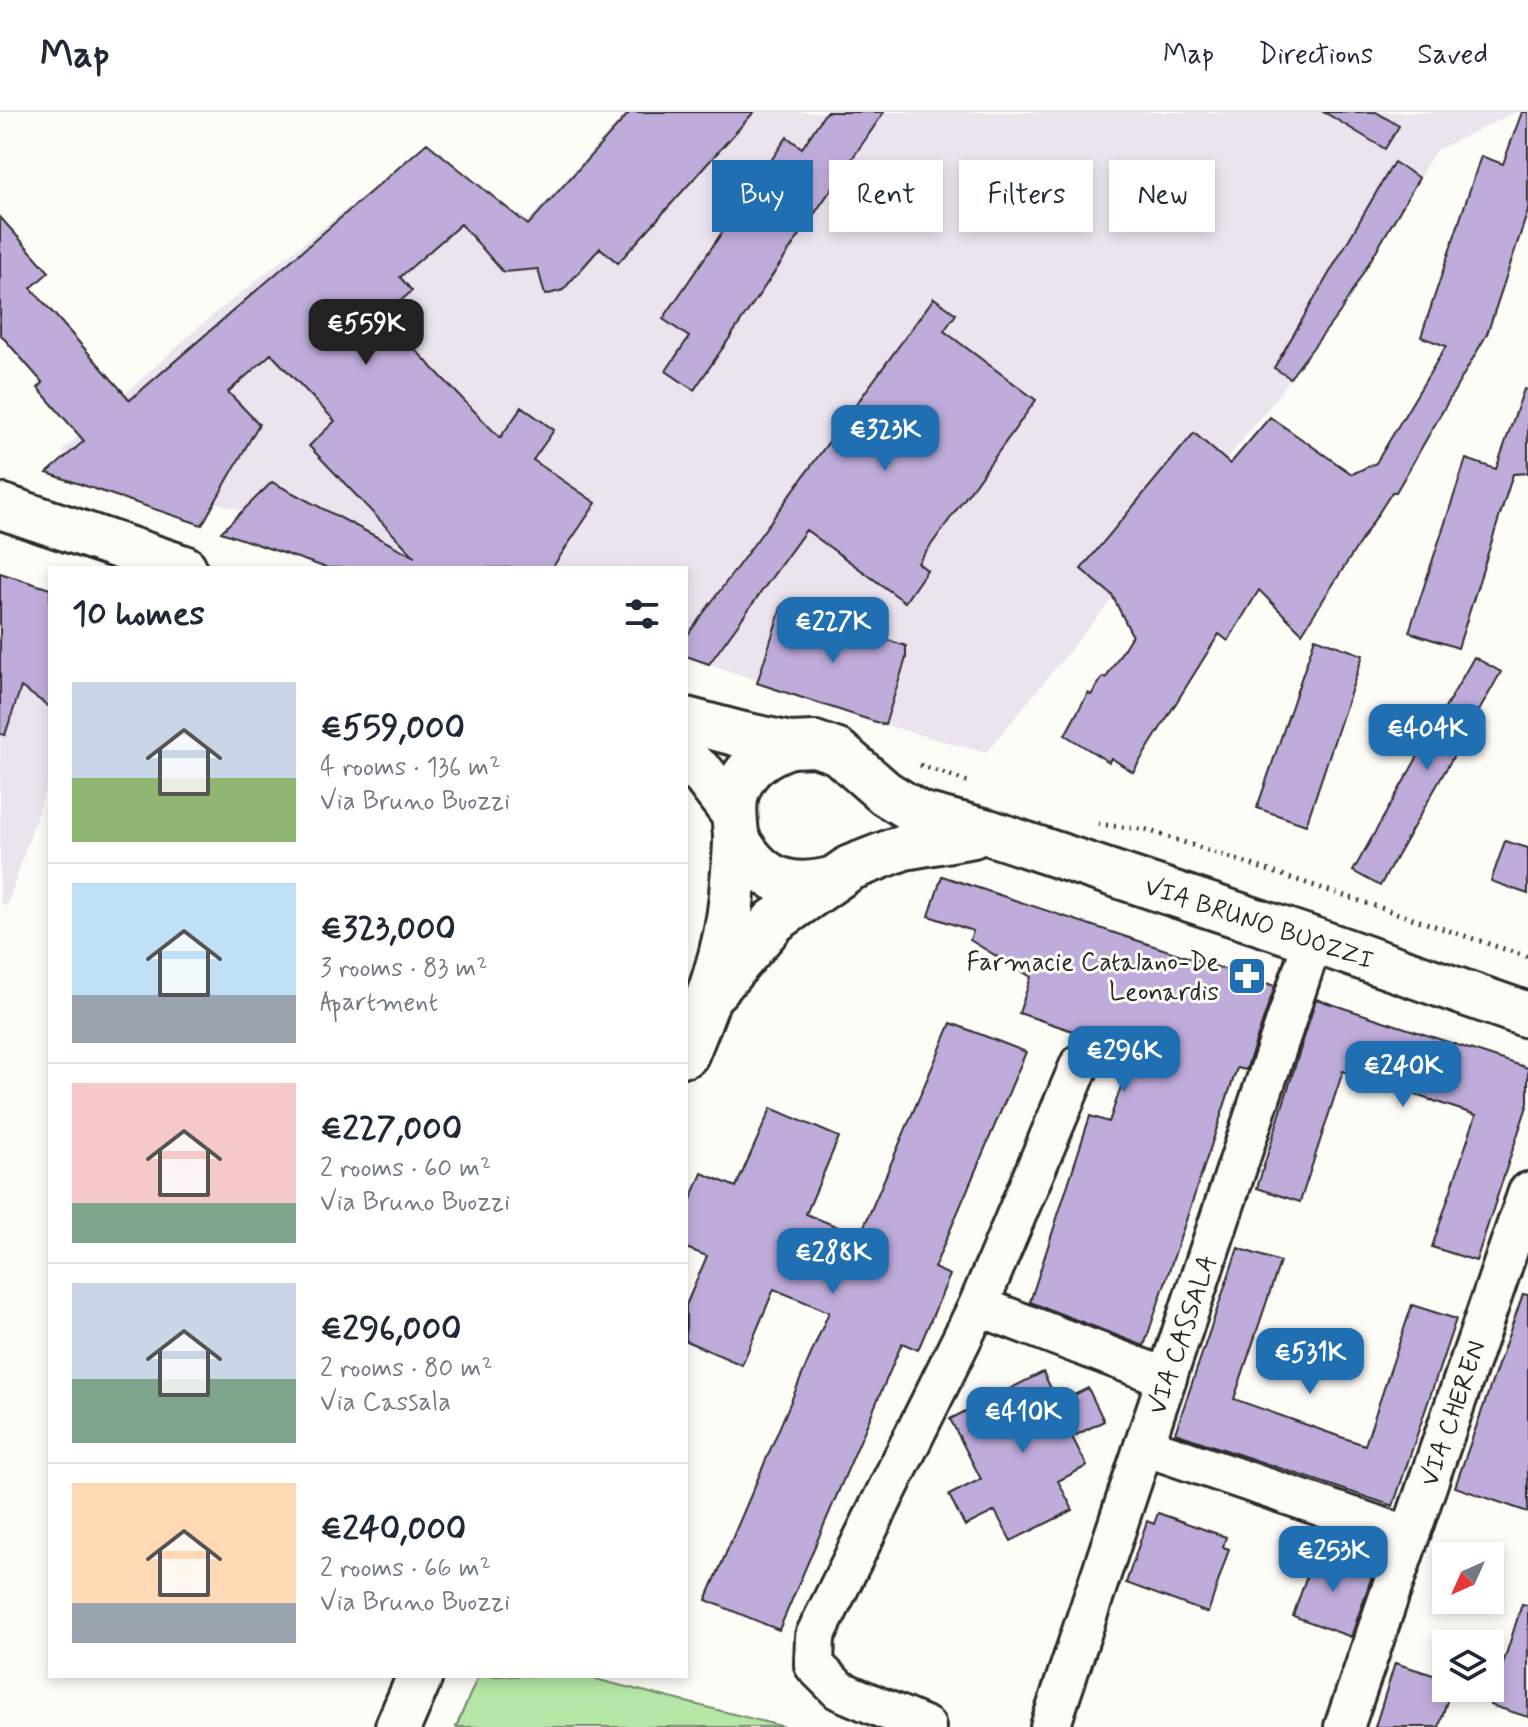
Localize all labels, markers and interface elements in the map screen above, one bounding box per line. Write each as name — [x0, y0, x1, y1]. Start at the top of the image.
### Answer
text: Map — [40, 31, 110, 80]
text: Map — [1163, 37, 1214, 74]
text: Directions — [1258, 37, 1373, 74]
text: Saved — [1417, 37, 1488, 74]
chip: Buy — [712, 160, 813, 232]
chip: Rent — [829, 160, 943, 232]
chip: Filters — [959, 160, 1093, 232]
chip: New — [1109, 160, 1215, 232]
pin: €559K — [310, 299, 422, 367]
text: €559K — [327, 308, 405, 342]
pin: €323K — [829, 405, 941, 473]
text: €323K — [849, 414, 921, 448]
text: 10 homes — [72, 592, 205, 637]
icon: filters — [620, 592, 664, 636]
pin: €227K — [777, 597, 889, 665]
text: €227K — [795, 606, 871, 640]
pin: €404K — [1371, 704, 1483, 772]
text: €559,000 — [320, 706, 465, 751]
text: €404K — [1387, 713, 1467, 747]
icon: home — [136, 714, 232, 810]
text: 4 rooms · 136 m² — [320, 751, 500, 785]
text: Via Bruno Buozzi — [320, 785, 510, 819]
street label: VIA BRUNO BUOZZI — [1140, 870, 1378, 979]
text: €323,000 — [320, 907, 456, 952]
icon: home — [136, 915, 232, 1011]
place label: Farmacie Catalano-De Leonardis — [967, 946, 1219, 1010]
text: 3 rooms · 83 m² — [320, 952, 488, 986]
pharmacy icon: Farmacie Catalano-De Leonardis — [1226, 955, 1268, 997]
text: Apartment — [320, 986, 438, 1020]
pin: €296K — [1068, 1026, 1180, 1094]
text: €296K — [1086, 1035, 1162, 1069]
pin: €240K — [1347, 1041, 1459, 1109]
text: €240K — [1363, 1050, 1443, 1084]
text: €227,000 — [320, 1107, 462, 1152]
icon: home — [136, 1115, 232, 1211]
text: 2 rooms · 60 m² — [320, 1152, 491, 1186]
text: Via Bruno Buozzi — [320, 1186, 510, 1220]
pin: €288K — [777, 1228, 889, 1296]
text: €288K — [795, 1237, 871, 1271]
street label: VIA CASSALA — [1141, 1251, 1226, 1419]
text: €296,000 — [320, 1307, 462, 1352]
icon: home — [136, 1315, 232, 1411]
pin: €531K — [1254, 1328, 1366, 1396]
street label: VIA CHEREN — [1413, 1336, 1495, 1491]
text: €531K — [1274, 1337, 1346, 1371]
text: 2 rooms · 80 m² — [320, 1352, 493, 1386]
text: Via Cassala — [320, 1386, 451, 1420]
pin: €410K — [967, 1387, 1079, 1455]
text: €410K — [984, 1396, 1062, 1430]
text: €240,000 — [320, 1507, 466, 1552]
icon: home — [136, 1515, 232, 1611]
pin: €253K — [1277, 1526, 1389, 1594]
text: €253K — [1297, 1535, 1369, 1569]
north arrow — [1432, 1542, 1504, 1614]
map controls — [1432, 1542, 1504, 1702]
text: 2 rooms · 66 m² — [320, 1552, 491, 1586]
text: Via Bruno Buozzi — [320, 1586, 510, 1620]
button: layers — [1432, 1630, 1504, 1702]

